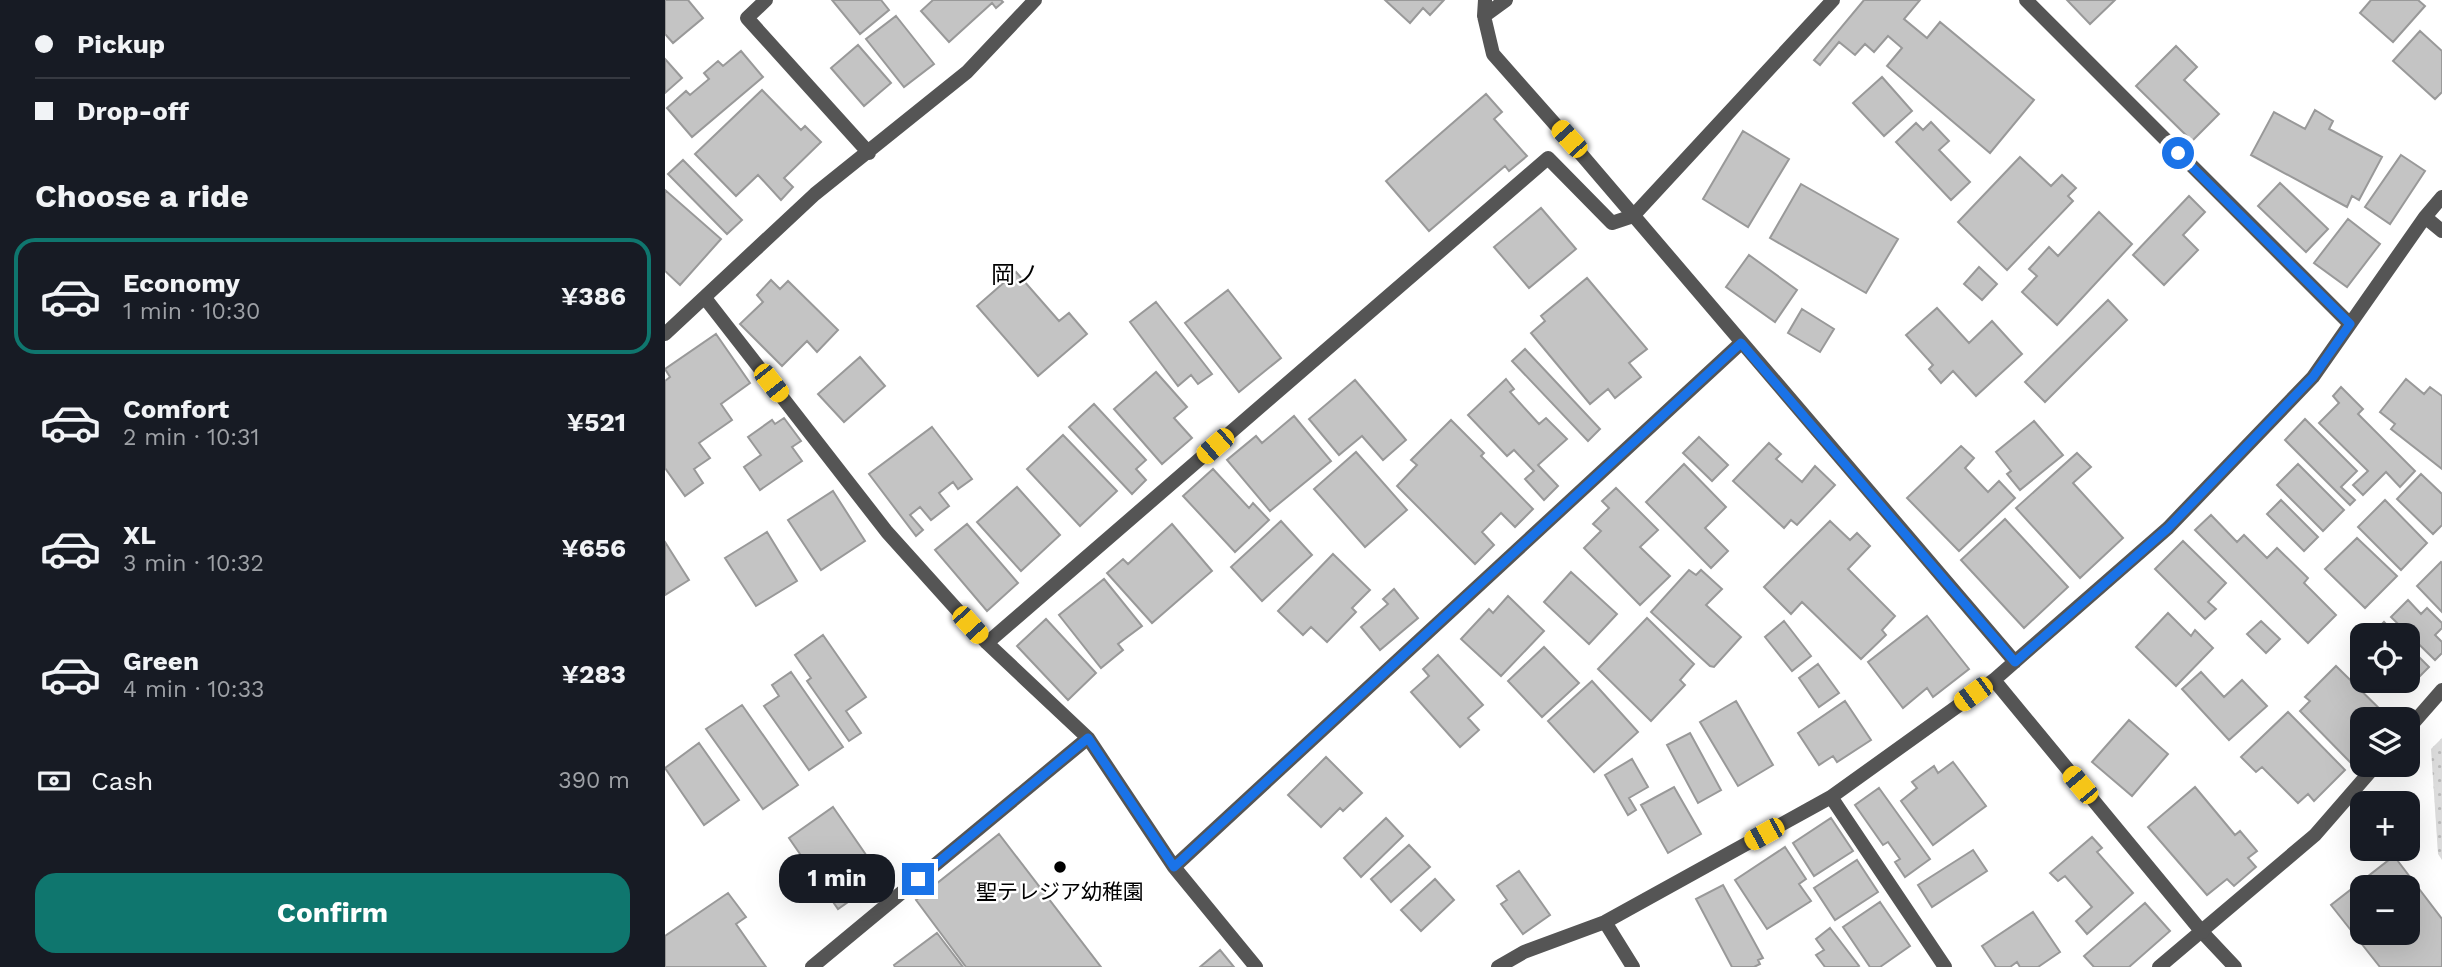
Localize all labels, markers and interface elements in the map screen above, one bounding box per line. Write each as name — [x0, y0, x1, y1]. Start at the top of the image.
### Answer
text: Pickup — [77, 29, 165, 59]
text: Drop-off — [77, 96, 189, 126]
car — [1548, 116, 1591, 162]
route start — [2162, 137, 2194, 169]
text: Choose a ride — [35, 177, 249, 215]
district label: 岡ノ — [991, 261, 1039, 289]
icon: car — [39, 265, 102, 328]
text: Economy — [123, 268, 240, 298]
text: ¥386 — [561, 281, 626, 311]
text: 1 min · 10:30 — [123, 298, 260, 325]
car — [750, 360, 793, 406]
icon: car — [39, 391, 102, 454]
text: Comfort — [123, 394, 229, 424]
text: ¥521 — [567, 407, 626, 437]
text: 2 min · 10:31 — [123, 424, 259, 451]
car — [1193, 424, 1238, 468]
icon: car — [39, 517, 102, 580]
text: XL — [123, 520, 156, 550]
text: ¥656 — [561, 533, 626, 563]
text: 3 min · 10:32 — [123, 550, 264, 577]
car — [949, 602, 992, 648]
map controls — [2350, 623, 2420, 945]
button: locate — [2350, 623, 2420, 693]
icon: car — [39, 643, 102, 706]
text: Green — [123, 646, 199, 676]
text: ¥283 — [562, 659, 626, 689]
car — [1950, 673, 1997, 715]
text: 4 min · 10:33 — [123, 676, 265, 703]
button: layers — [2350, 707, 2420, 777]
icon: cash — [35, 762, 73, 800]
car — [2059, 762, 2102, 808]
text: Cash — [91, 766, 153, 796]
text: 390 m — [558, 767, 630, 794]
button: + — [2350, 791, 2420, 861]
car — [1741, 815, 1788, 853]
callout: 1 min — [778, 854, 894, 903]
marker: 聖テレジア幼稚園 — [1052, 859, 1068, 875]
route end — [902, 863, 934, 895]
text: 1 min — [807, 865, 867, 892]
button: Confirm — [35, 873, 630, 953]
button: − — [2350, 875, 2420, 945]
place label: 聖テレジア幼稚園 — [976, 879, 1144, 904]

